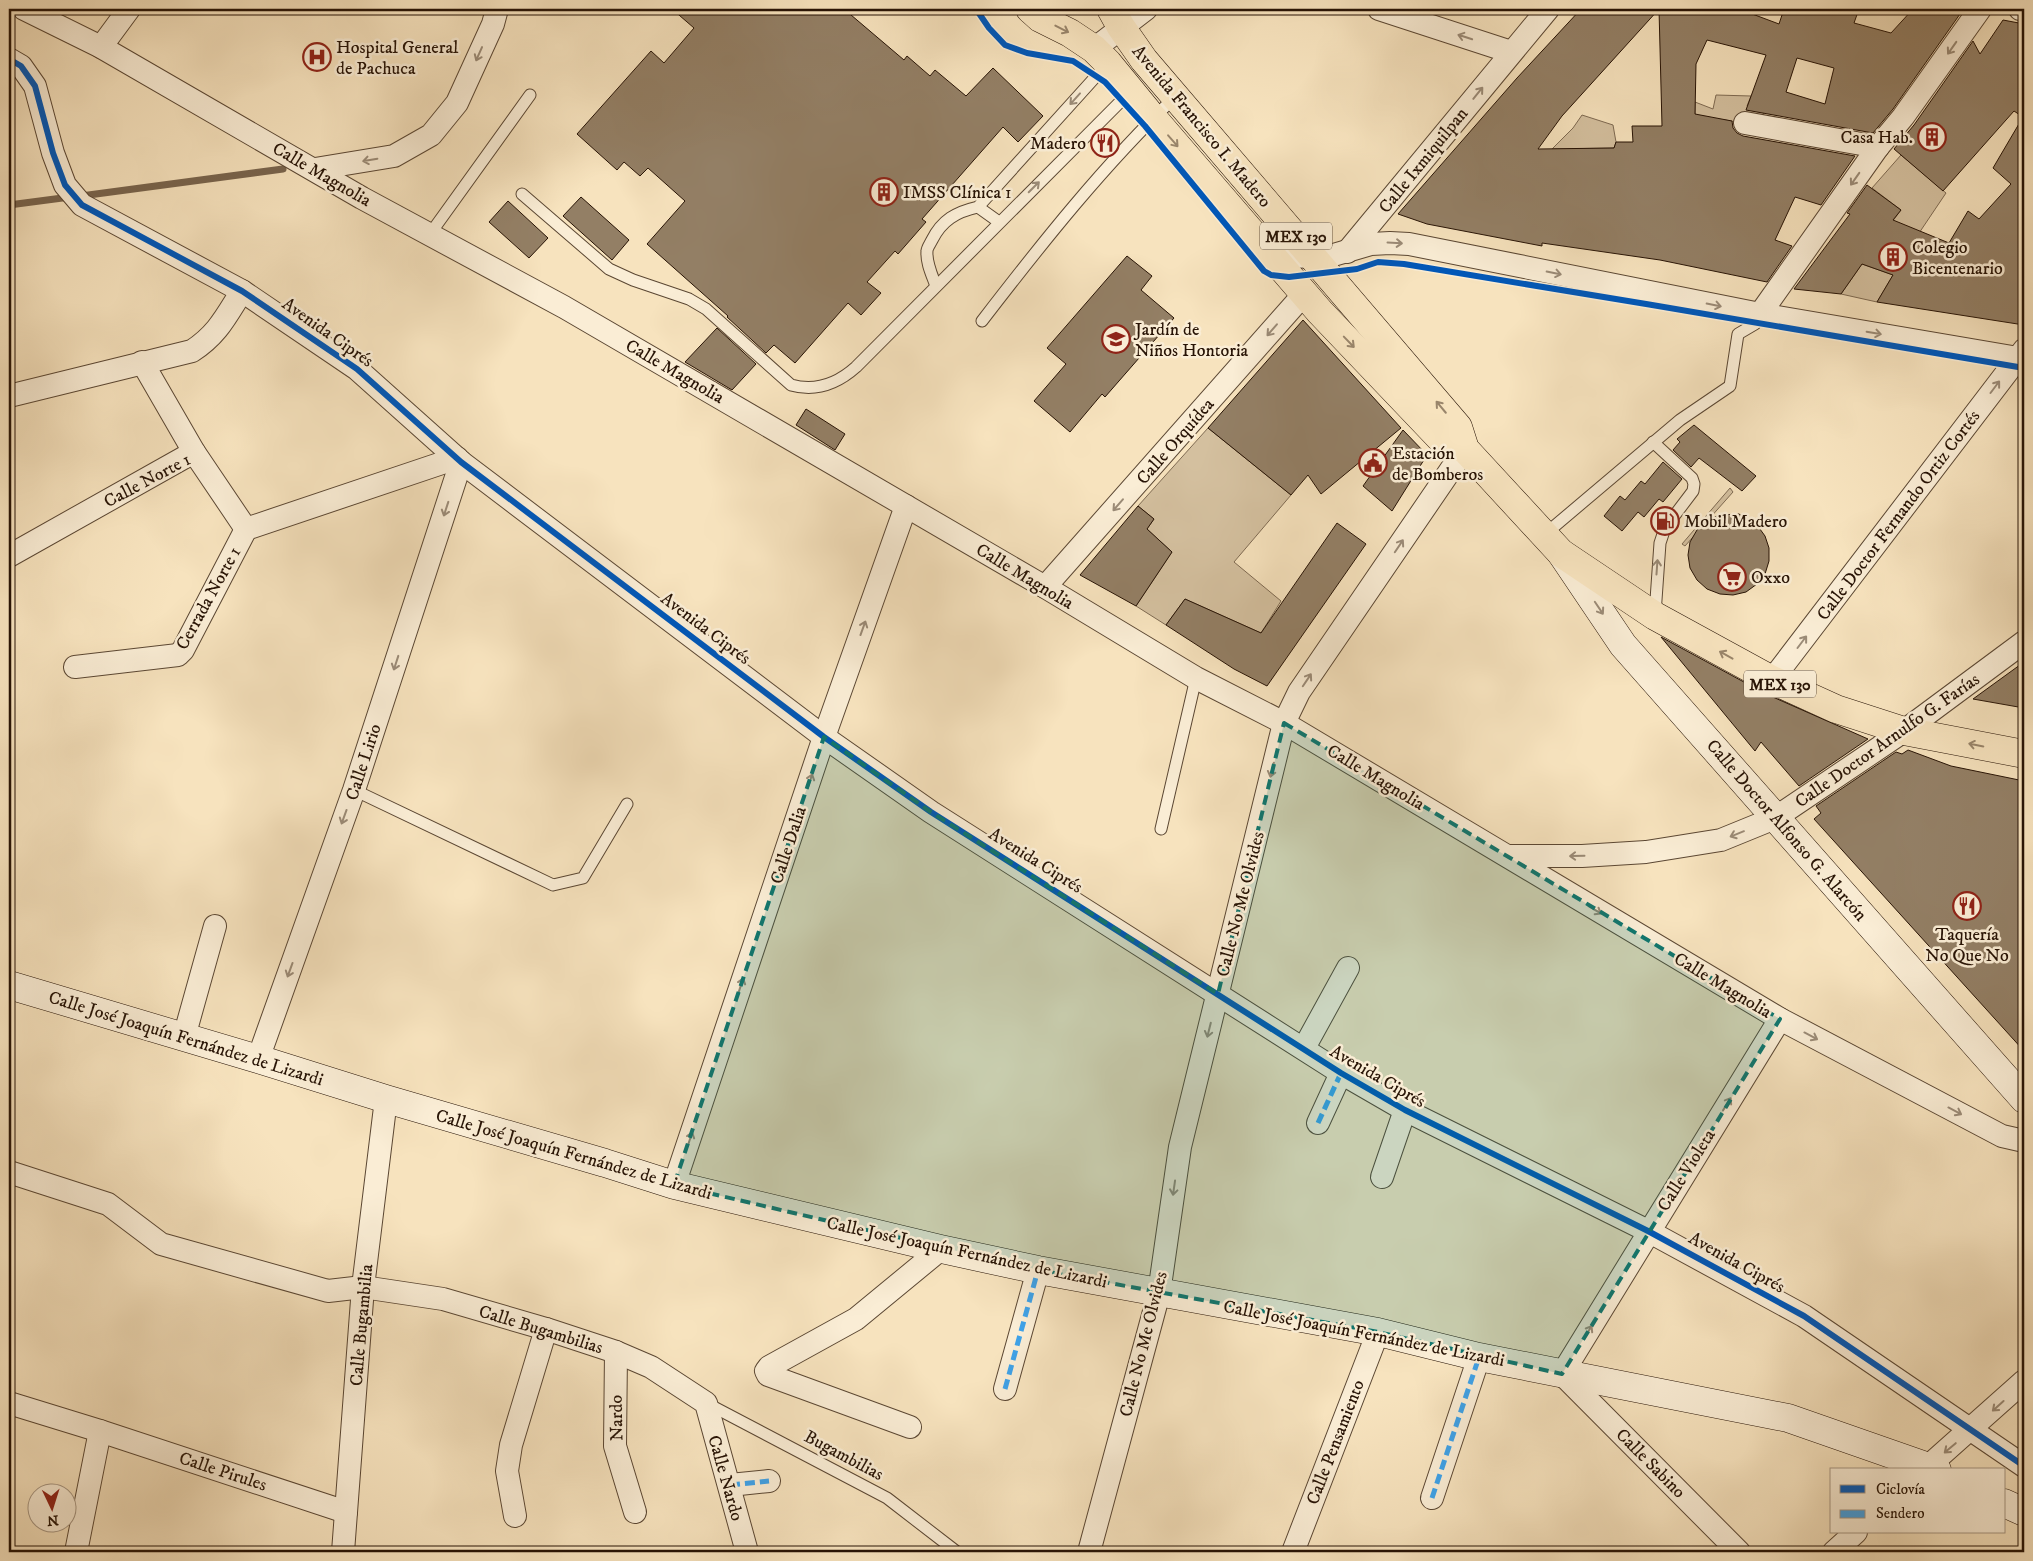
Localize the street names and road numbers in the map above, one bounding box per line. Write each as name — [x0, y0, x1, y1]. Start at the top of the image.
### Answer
street label: Avenida Francisco I. Madero — [1127, 41, 1276, 212]
street label: Calle Ixmiquilpan — [1374, 103, 1474, 218]
street label: Calle Magnolia — [268, 138, 375, 212]
road number: MEX 130 — [1260, 222, 1332, 250]
street label: Avenida Ciprés — [277, 293, 377, 372]
street label: Calle Magnolia — [621, 335, 728, 409]
street label: Calle Orquídea — [1132, 394, 1220, 489]
street label: Calle Doctor Fernando Ortiz Cortés — [1813, 406, 1985, 625]
street label: Calle Norte 1 — [100, 449, 195, 513]
street label: Calle Magnolia — [972, 539, 1078, 615]
street label: Cerrada Norte 1 — [172, 543, 246, 654]
street label: Avenida Ciprés — [656, 588, 755, 670]
street label: Calle Doctor Arnulfo G. Farías — [1791, 669, 1984, 813]
road number: MEX 130 — [1744, 671, 1816, 698]
street label: Calle Lirio — [341, 721, 387, 803]
street label: Calle Doctor Alfonso G. Alarcón — [1701, 735, 1872, 926]
street label: Calle Magnolia — [1323, 740, 1429, 816]
street label: Calle Dalia — [766, 803, 812, 887]
street label: Avenida Ciprés — [984, 823, 1087, 898]
street label: Calle No Me Olvides — [1212, 829, 1270, 979]
street label: Calle Magnolia — [1670, 948, 1776, 1024]
street label: Calle José Joaquín Fernández de Lizardi — [46, 987, 326, 1091]
street label: Avenida Ciprés — [1326, 1041, 1429, 1113]
street label: Calle José Joaquín Fernández de Lizardi — [433, 1105, 714, 1205]
street label: Calle Violeta — [1653, 1125, 1721, 1216]
street label: Calle José Joaquín Fernández de Lizardi — [825, 1212, 1109, 1293]
street label: Avenida Ciprés — [1685, 1227, 1788, 1298]
street label: Calle Bugambilia — [346, 1263, 378, 1387]
street label: Calle No Me Olvides — [1115, 1269, 1173, 1419]
street label: Calle José Joaquín Fernández de Lizardi — [1221, 1296, 1506, 1372]
street label: Calle Bugambilias — [476, 1301, 605, 1359]
street label: Calle Pensamiento — [1302, 1377, 1370, 1508]
street label: Nardo — [606, 1394, 628, 1441]
street label: Calle Sabino — [1611, 1424, 1690, 1503]
street label: Bugambilias — [800, 1426, 887, 1486]
street label: Calle Nardo — [702, 1433, 748, 1524]
street label: Calle Pirules — [176, 1447, 269, 1496]

